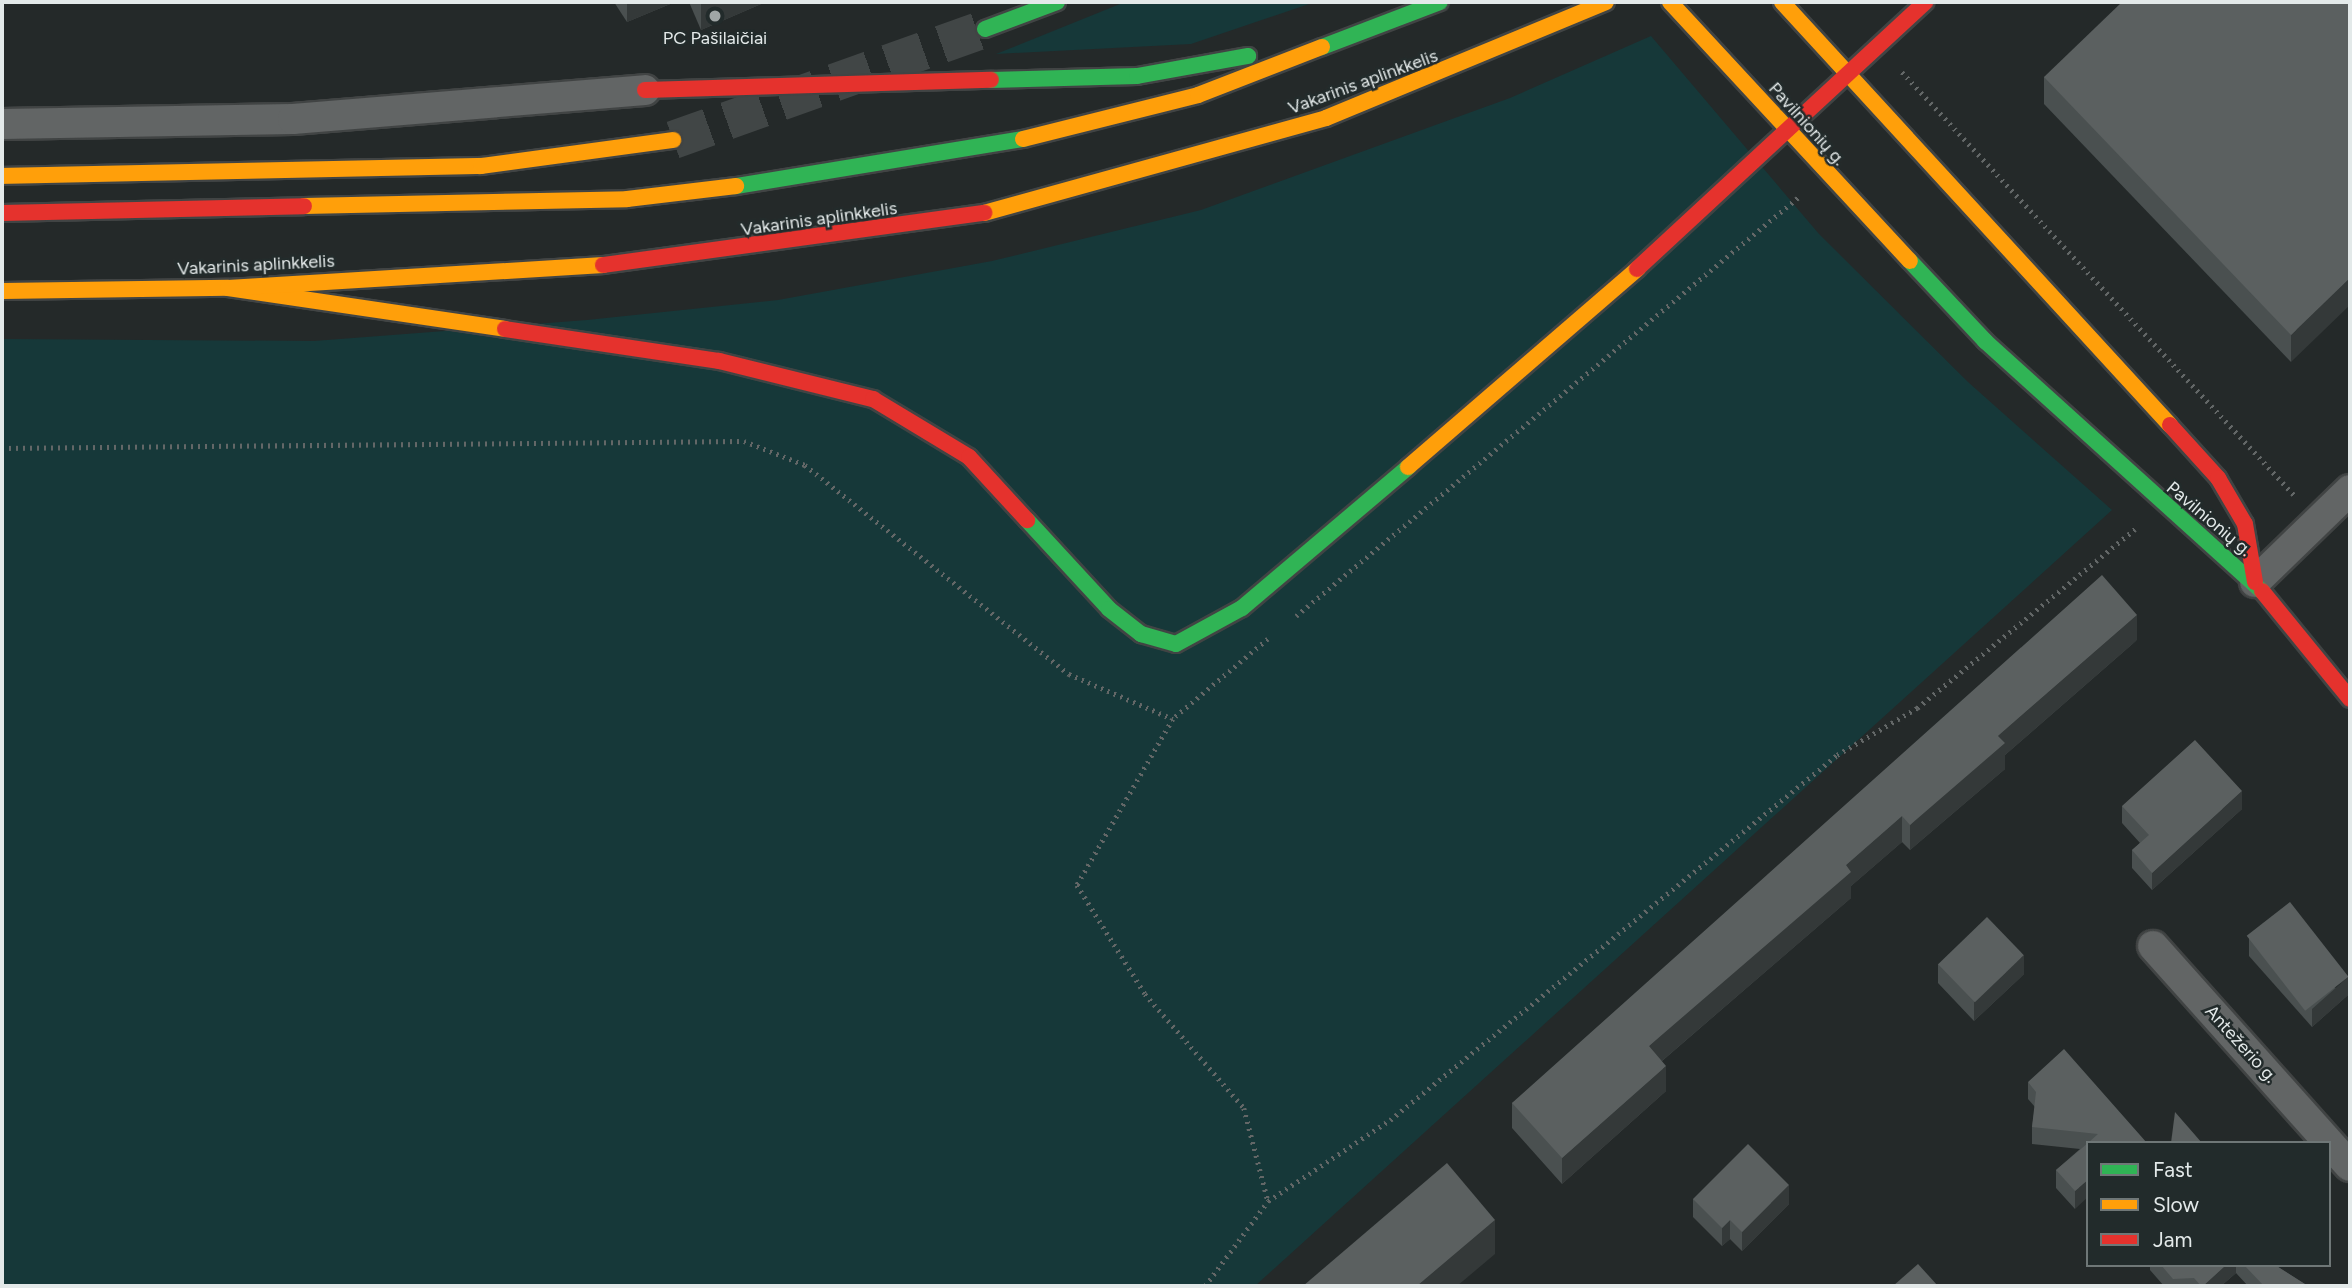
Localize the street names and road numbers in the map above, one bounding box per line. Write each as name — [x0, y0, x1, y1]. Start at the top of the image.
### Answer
street label: Vakarinis aplinkkelis — [1285, 45, 1441, 119]
street label: Pavilnionių g. — [1764, 78, 1850, 170]
street label: Vakarinis aplinkkelis — [739, 197, 899, 241]
street label: Vakarinis aplinkkelis — [177, 250, 335, 280]
street label: Pavilnionių g. — [2162, 477, 2256, 561]
street label: Antežerio g. — [2201, 1001, 2281, 1087]

